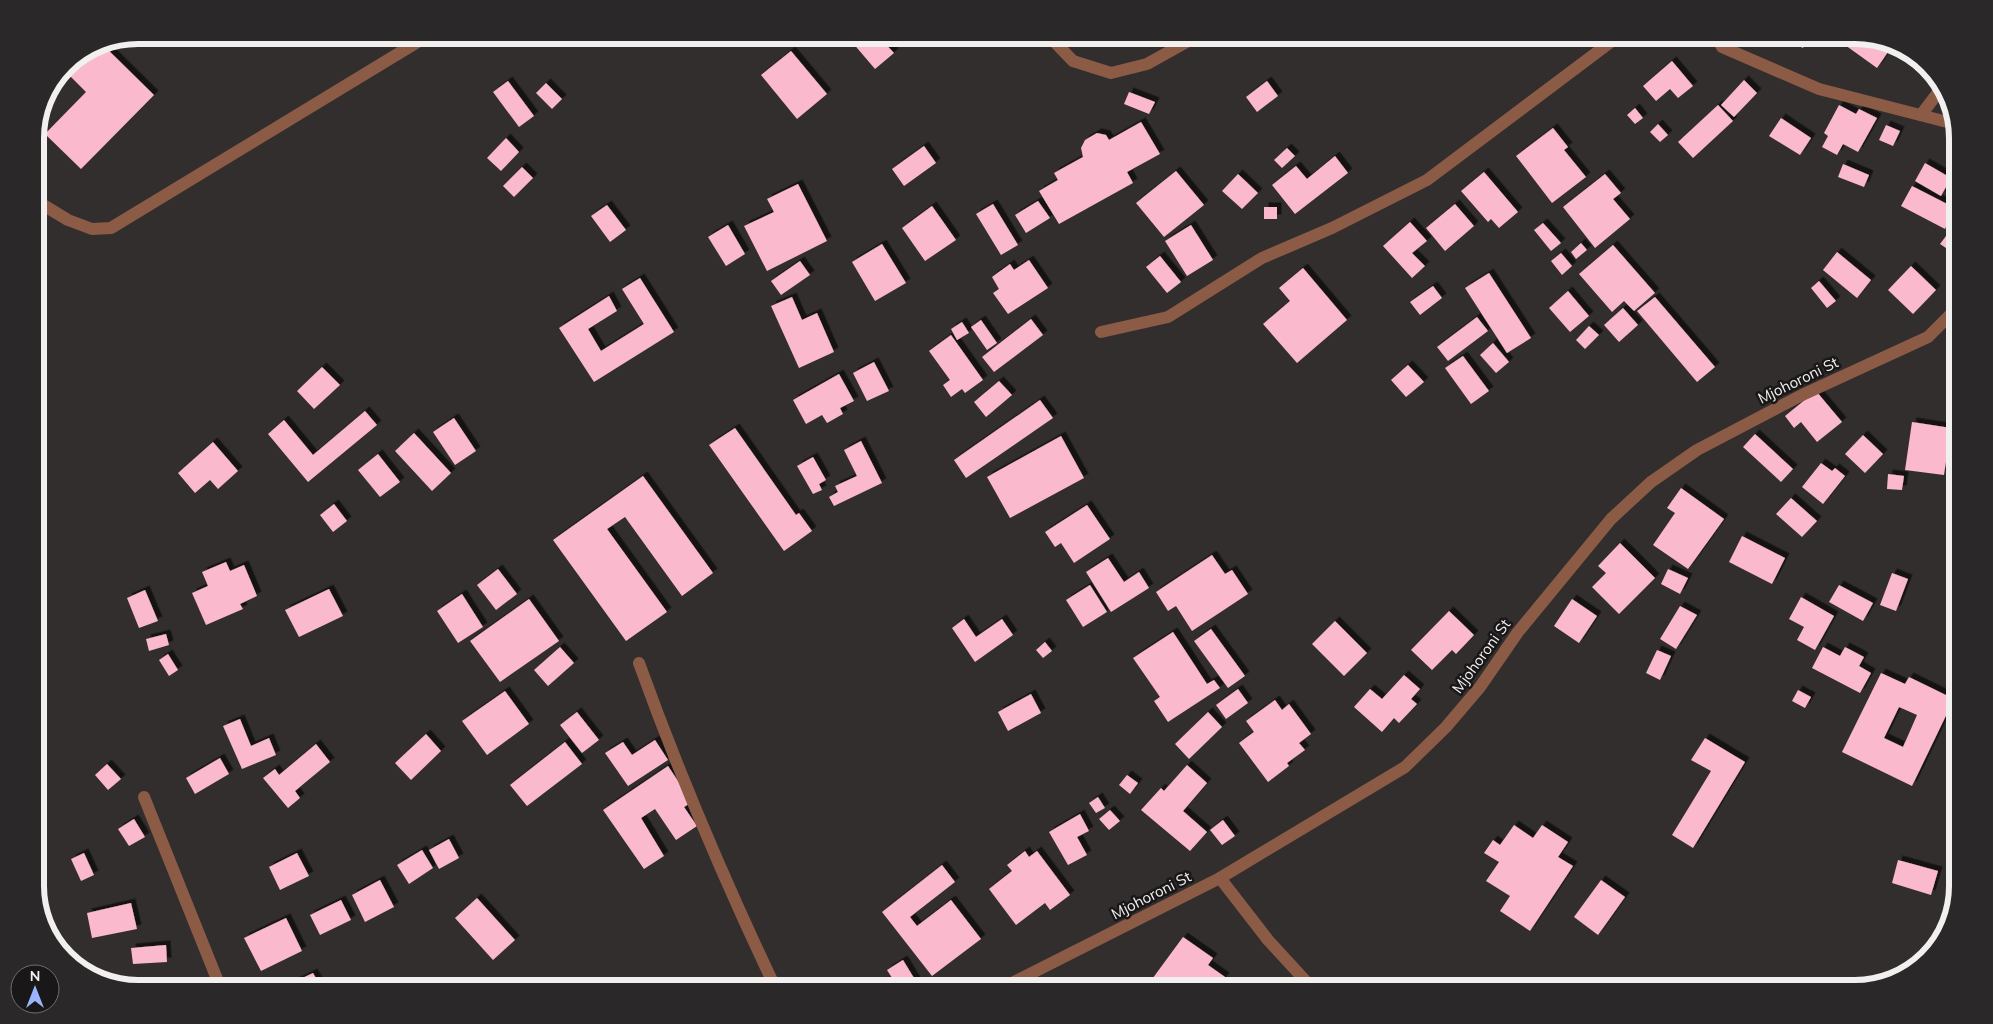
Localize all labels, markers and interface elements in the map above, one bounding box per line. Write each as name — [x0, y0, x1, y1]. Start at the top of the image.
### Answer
street label: Mjohoroni St — [1755, 352, 1841, 408]
street label: Mjohoroni St — [1448, 615, 1514, 697]
street label: Mjohoroni St — [1108, 867, 1194, 923]
north arrow — [10, 964, 60, 1014]
text: N — [30, 967, 40, 985]

